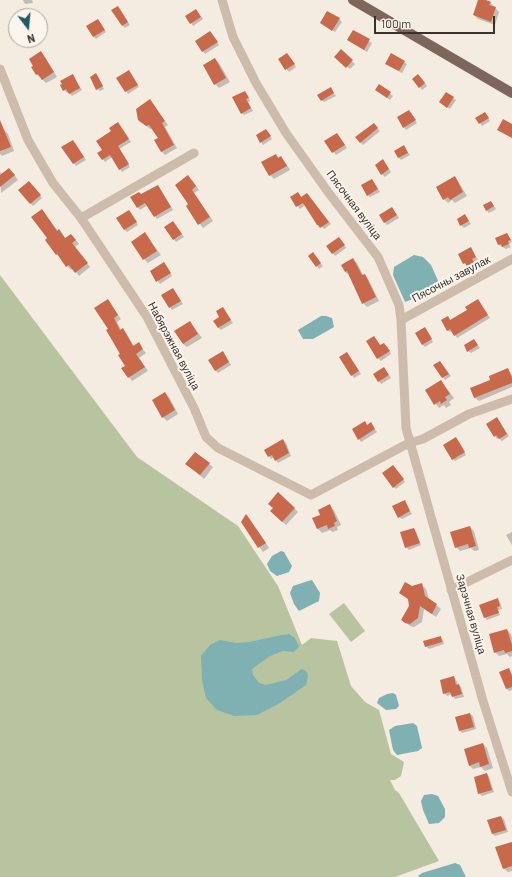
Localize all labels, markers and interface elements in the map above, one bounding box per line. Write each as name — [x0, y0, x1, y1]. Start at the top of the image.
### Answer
north arrow — [8, 8, 48, 48]
scale bar — [376, 8, 497, 34]
text: 100 m — [381, 16, 411, 30]
text: N — [26, 32, 36, 46]
street label: Пясочная вуліца — [324, 168, 384, 242]
street label: Пясочны завулак — [410, 253, 492, 305]
street label: Набярэжная вуліца — [145, 300, 203, 392]
street label: Зарэчная вуліца — [453, 572, 489, 656]

